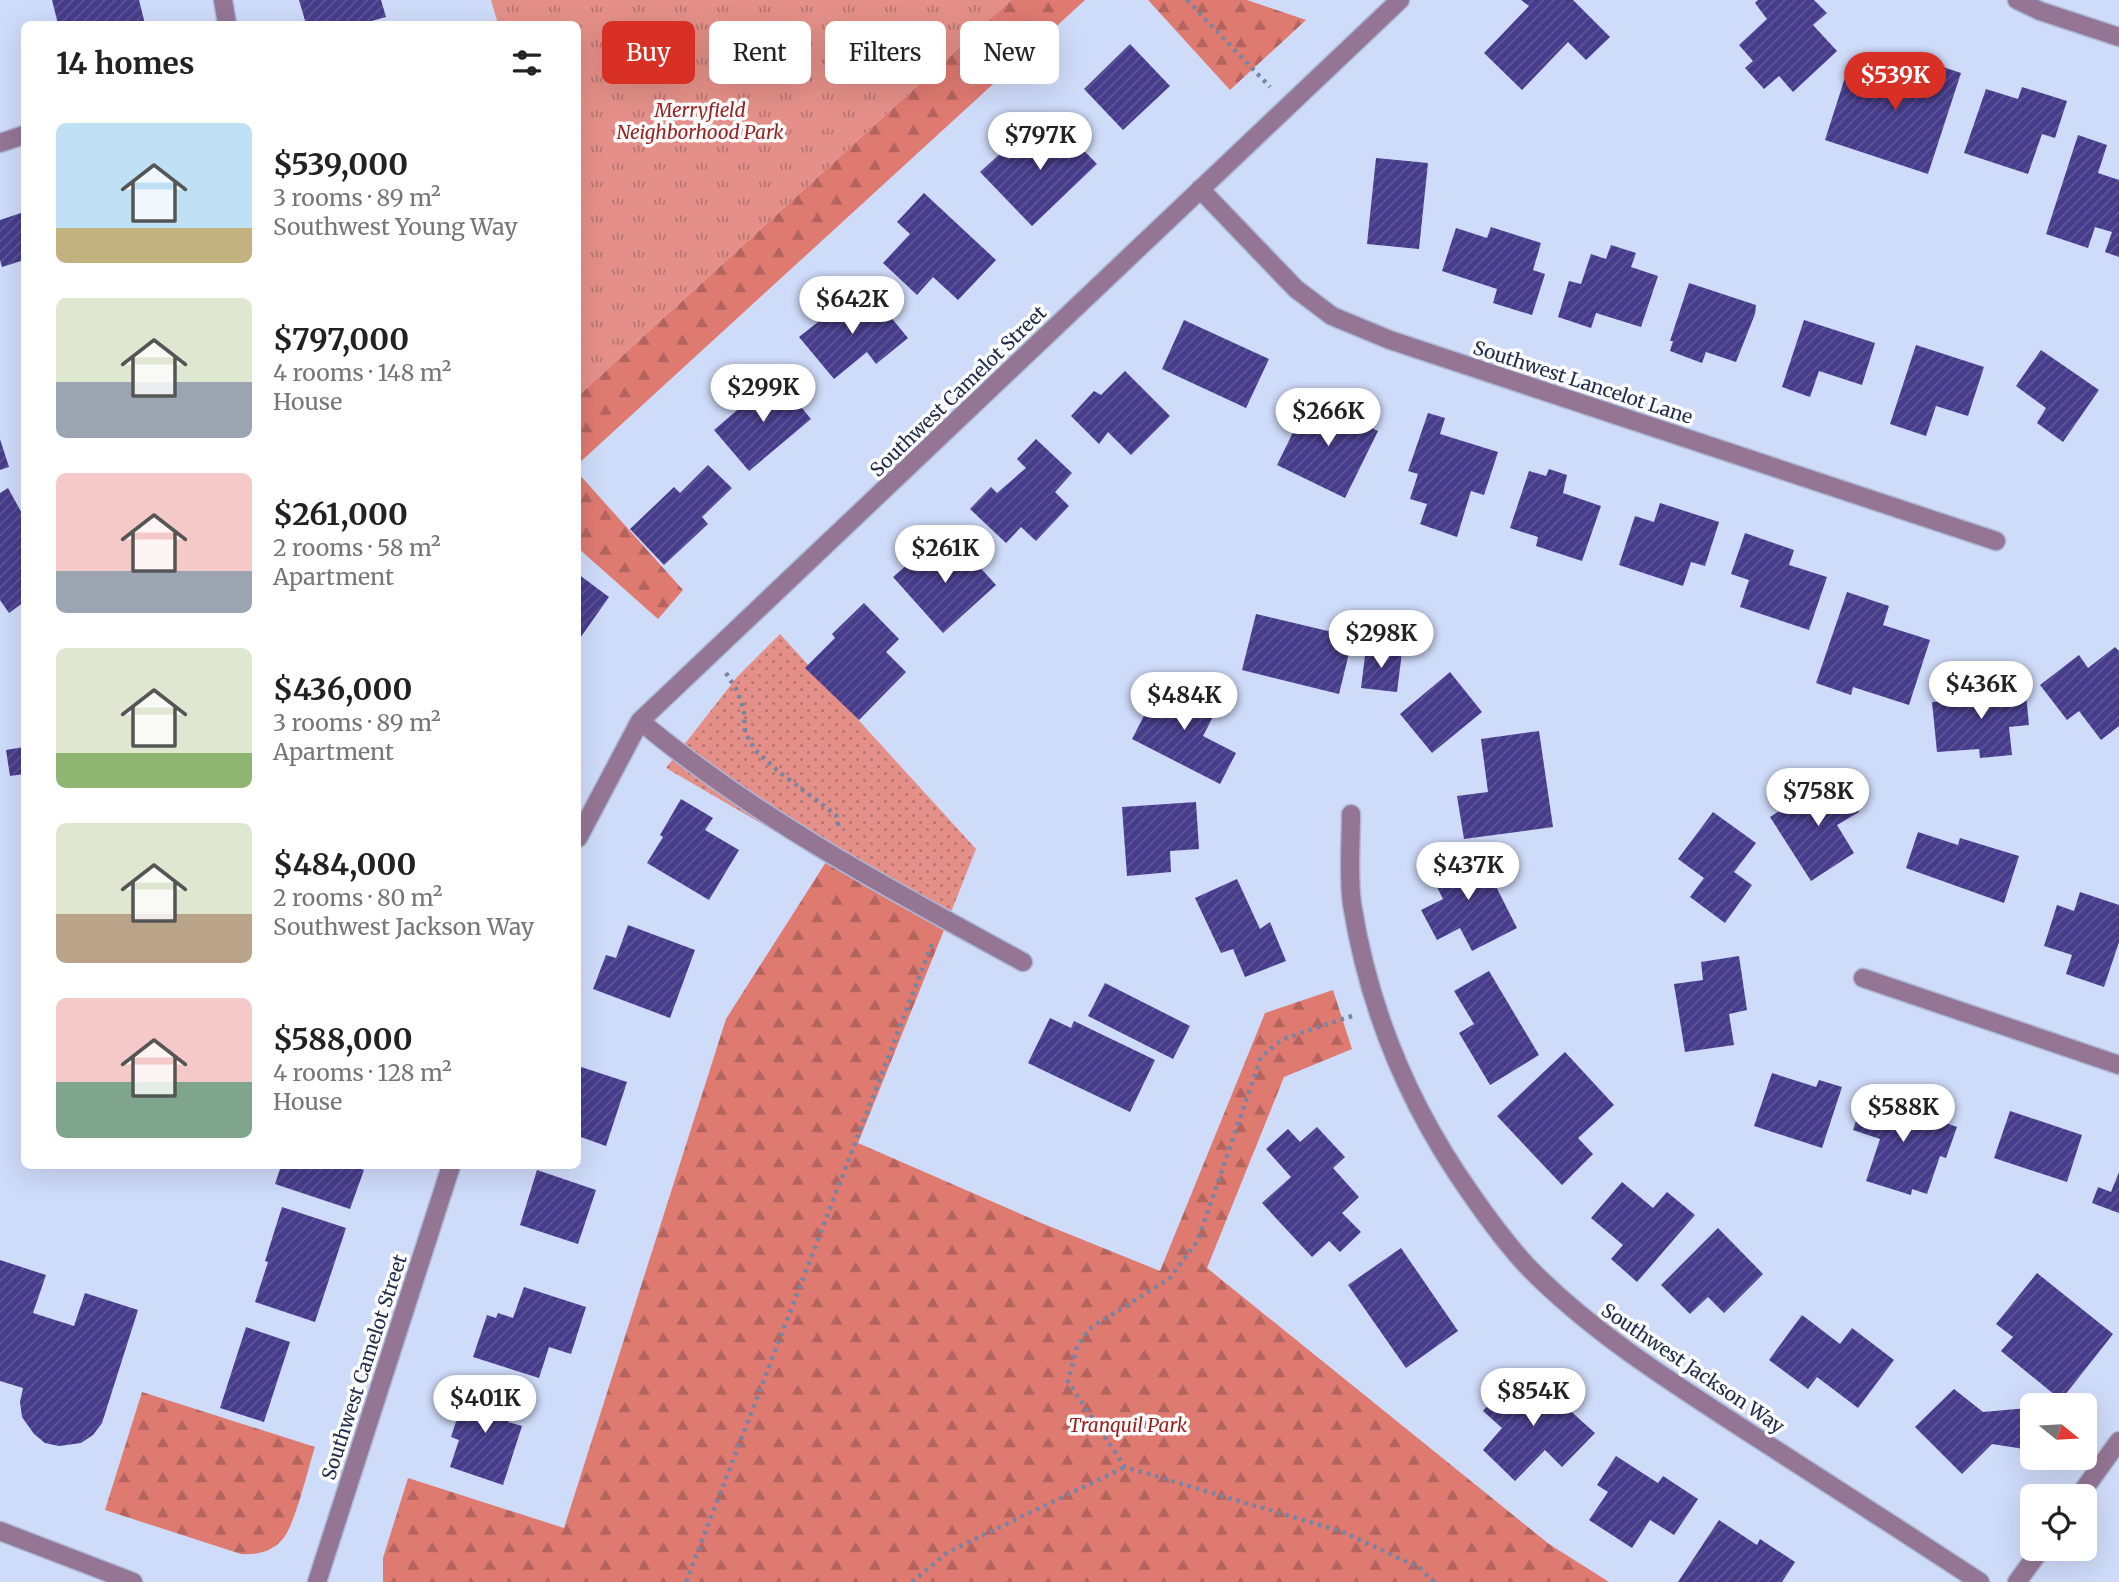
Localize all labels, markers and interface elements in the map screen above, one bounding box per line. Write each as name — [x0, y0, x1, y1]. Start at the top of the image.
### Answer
chip: Buy — [602, 21, 695, 84]
chip: Rent — [709, 21, 811, 84]
chip: Filters — [825, 21, 946, 84]
chip: New — [960, 21, 1059, 84]
text: 14 homes — [56, 44, 194, 82]
icon: filters — [508, 44, 546, 82]
pin: $539K — [1846, 52, 1944, 112]
text: $539K — [1860, 60, 1930, 89]
park label: Merryfield Neighborhood Park — [616, 98, 784, 144]
pin: $797K — [991, 113, 1089, 172]
text: $797K — [1004, 120, 1076, 149]
text: $539,000 — [273, 145, 408, 183]
icon: home — [112, 151, 196, 235]
text: 3 rooms · 89 m² — [273, 183, 441, 212]
text: Southwest Young Way — [273, 212, 518, 241]
pin: $642K — [803, 276, 901, 336]
text: $642K — [815, 284, 889, 313]
street label: Southwest Camelot Street — [865, 300, 1052, 481]
text: $797,000 — [273, 320, 409, 358]
icon: home — [112, 326, 196, 410]
street label: Southwest Lancelot Lane — [1470, 335, 1696, 429]
text: 4 rooms · 148 m² — [273, 358, 451, 387]
pin: $299K — [714, 364, 812, 424]
text: $299K — [727, 372, 799, 401]
text: House — [273, 387, 342, 416]
pin: $266K — [1279, 388, 1377, 448]
text: $266K — [1292, 396, 1364, 425]
text: $261,000 — [273, 495, 408, 533]
icon: home — [112, 501, 196, 585]
pin: $261K — [896, 526, 994, 585]
text: 2 rooms · 58 m² — [273, 533, 441, 562]
text: $261K — [911, 533, 979, 562]
text: Apartment — [273, 562, 394, 591]
pin: $298K — [1332, 610, 1430, 670]
text: $298K — [1345, 618, 1417, 647]
pin: $436K — [1932, 662, 2030, 721]
text: $436K — [1945, 669, 2017, 698]
text: $436,000 — [273, 670, 412, 708]
pin: $484K — [1135, 672, 1233, 732]
icon: home — [112, 676, 196, 760]
text: $484K — [1146, 680, 1222, 709]
text: 3 rooms · 89 m² — [273, 708, 441, 737]
text: Apartment — [273, 737, 394, 766]
pin: $758K — [1769, 768, 1867, 828]
text: $758K — [1782, 776, 1854, 805]
pin: $437K — [1419, 842, 1517, 902]
text: $484,000 — [273, 845, 416, 883]
text: $437K — [1432, 850, 1504, 879]
icon: home — [112, 851, 196, 935]
text: 2 rooms · 80 m² — [273, 883, 442, 912]
text: Southwest Jackson Way — [273, 912, 534, 941]
text: $588,000 — [273, 1020, 413, 1058]
icon: home — [112, 1026, 196, 1110]
text: 4 rooms · 128 m² — [273, 1058, 452, 1087]
pin: $588K — [1854, 1084, 1952, 1144]
text: House — [273, 1087, 342, 1116]
text: $588K — [1867, 1092, 1939, 1121]
street label: Southwest Camelot Street — [316, 1251, 412, 1483]
street label: Southwest Jackson Way — [1597, 1298, 1789, 1438]
pin: $854K — [1484, 1368, 1582, 1428]
pin: $401K — [436, 1376, 534, 1435]
text: $854K — [1497, 1376, 1569, 1405]
text: $401K — [449, 1383, 521, 1412]
north arrow — [2020, 1393, 2096, 1470]
map controls — [2020, 1393, 2097, 1561]
park label: Tranquil Park — [1069, 1413, 1188, 1437]
button: locate — [2020, 1484, 2097, 1561]

